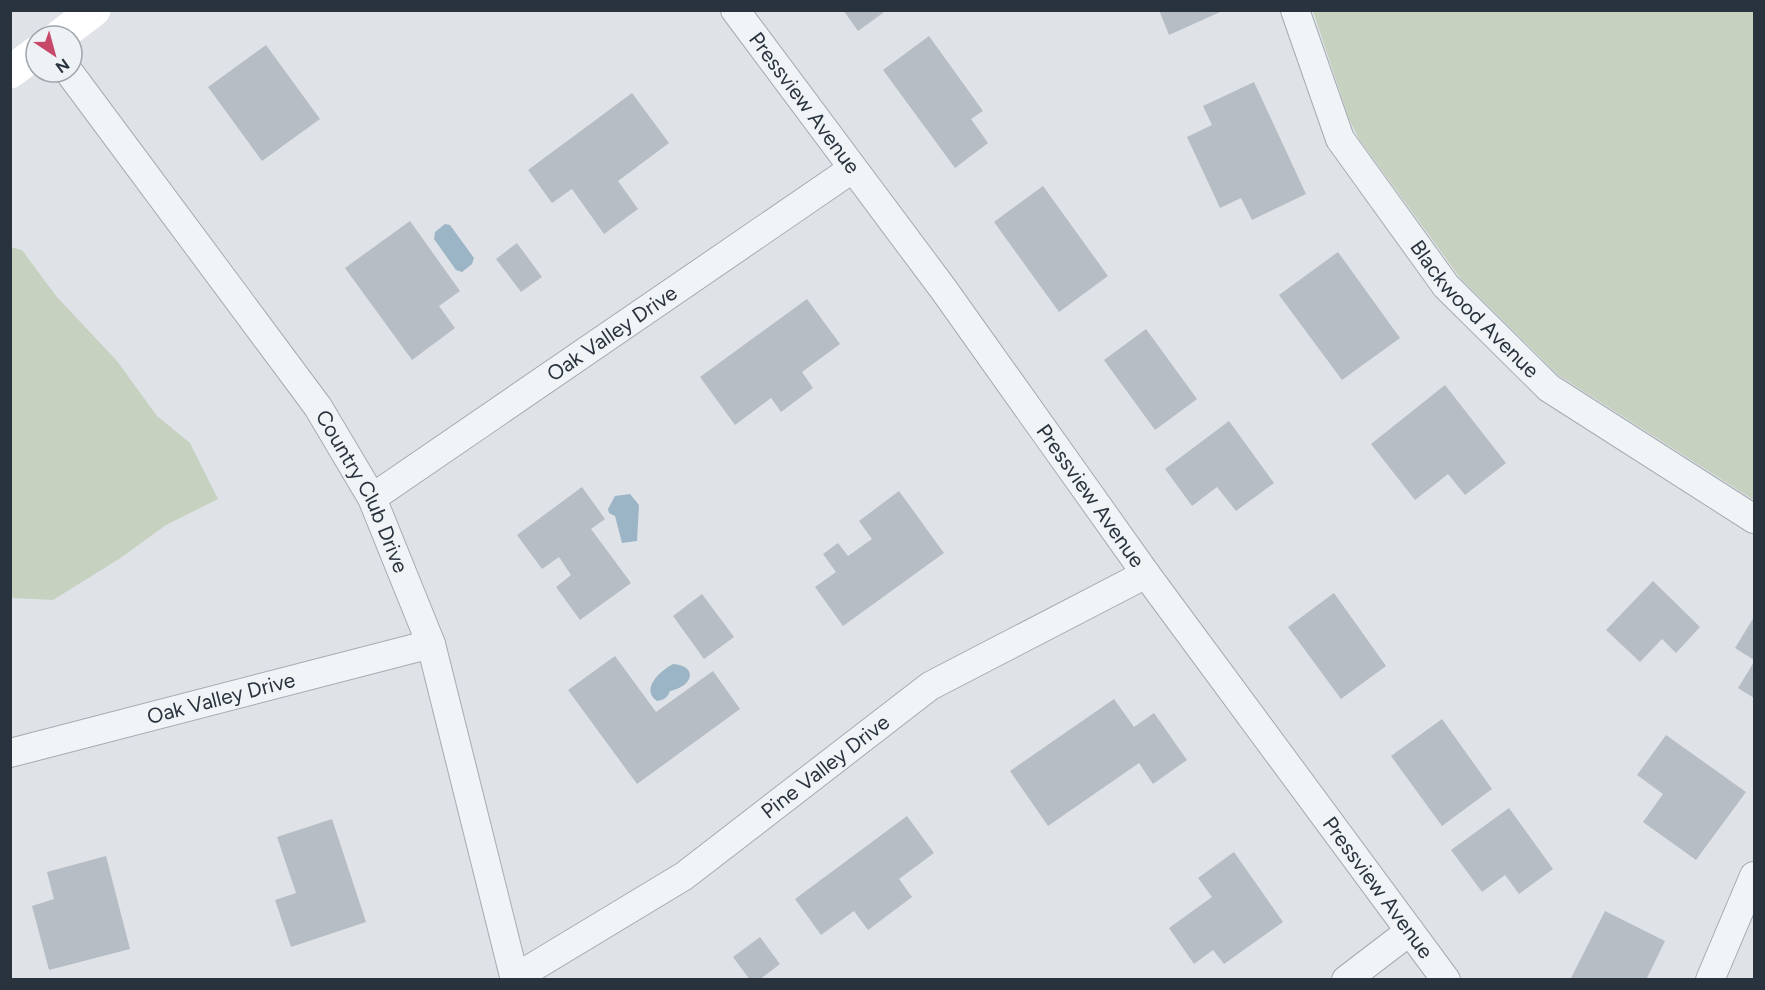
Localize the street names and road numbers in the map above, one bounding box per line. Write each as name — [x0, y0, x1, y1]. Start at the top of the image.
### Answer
street label: Pressview Avenue — [744, 27, 866, 178]
street label: Blackwood Avenue — [1405, 235, 1544, 383]
street label: Oak Valley Drive — [542, 280, 682, 386]
street label: Country Club Drive — [311, 405, 414, 576]
street label: Pressview Avenue — [1031, 419, 1150, 572]
street label: Oak Valley Drive — [144, 667, 298, 729]
street label: Pine Valley Drive — [756, 709, 894, 824]
street label: Pressview Avenue — [1318, 812, 1439, 963]

